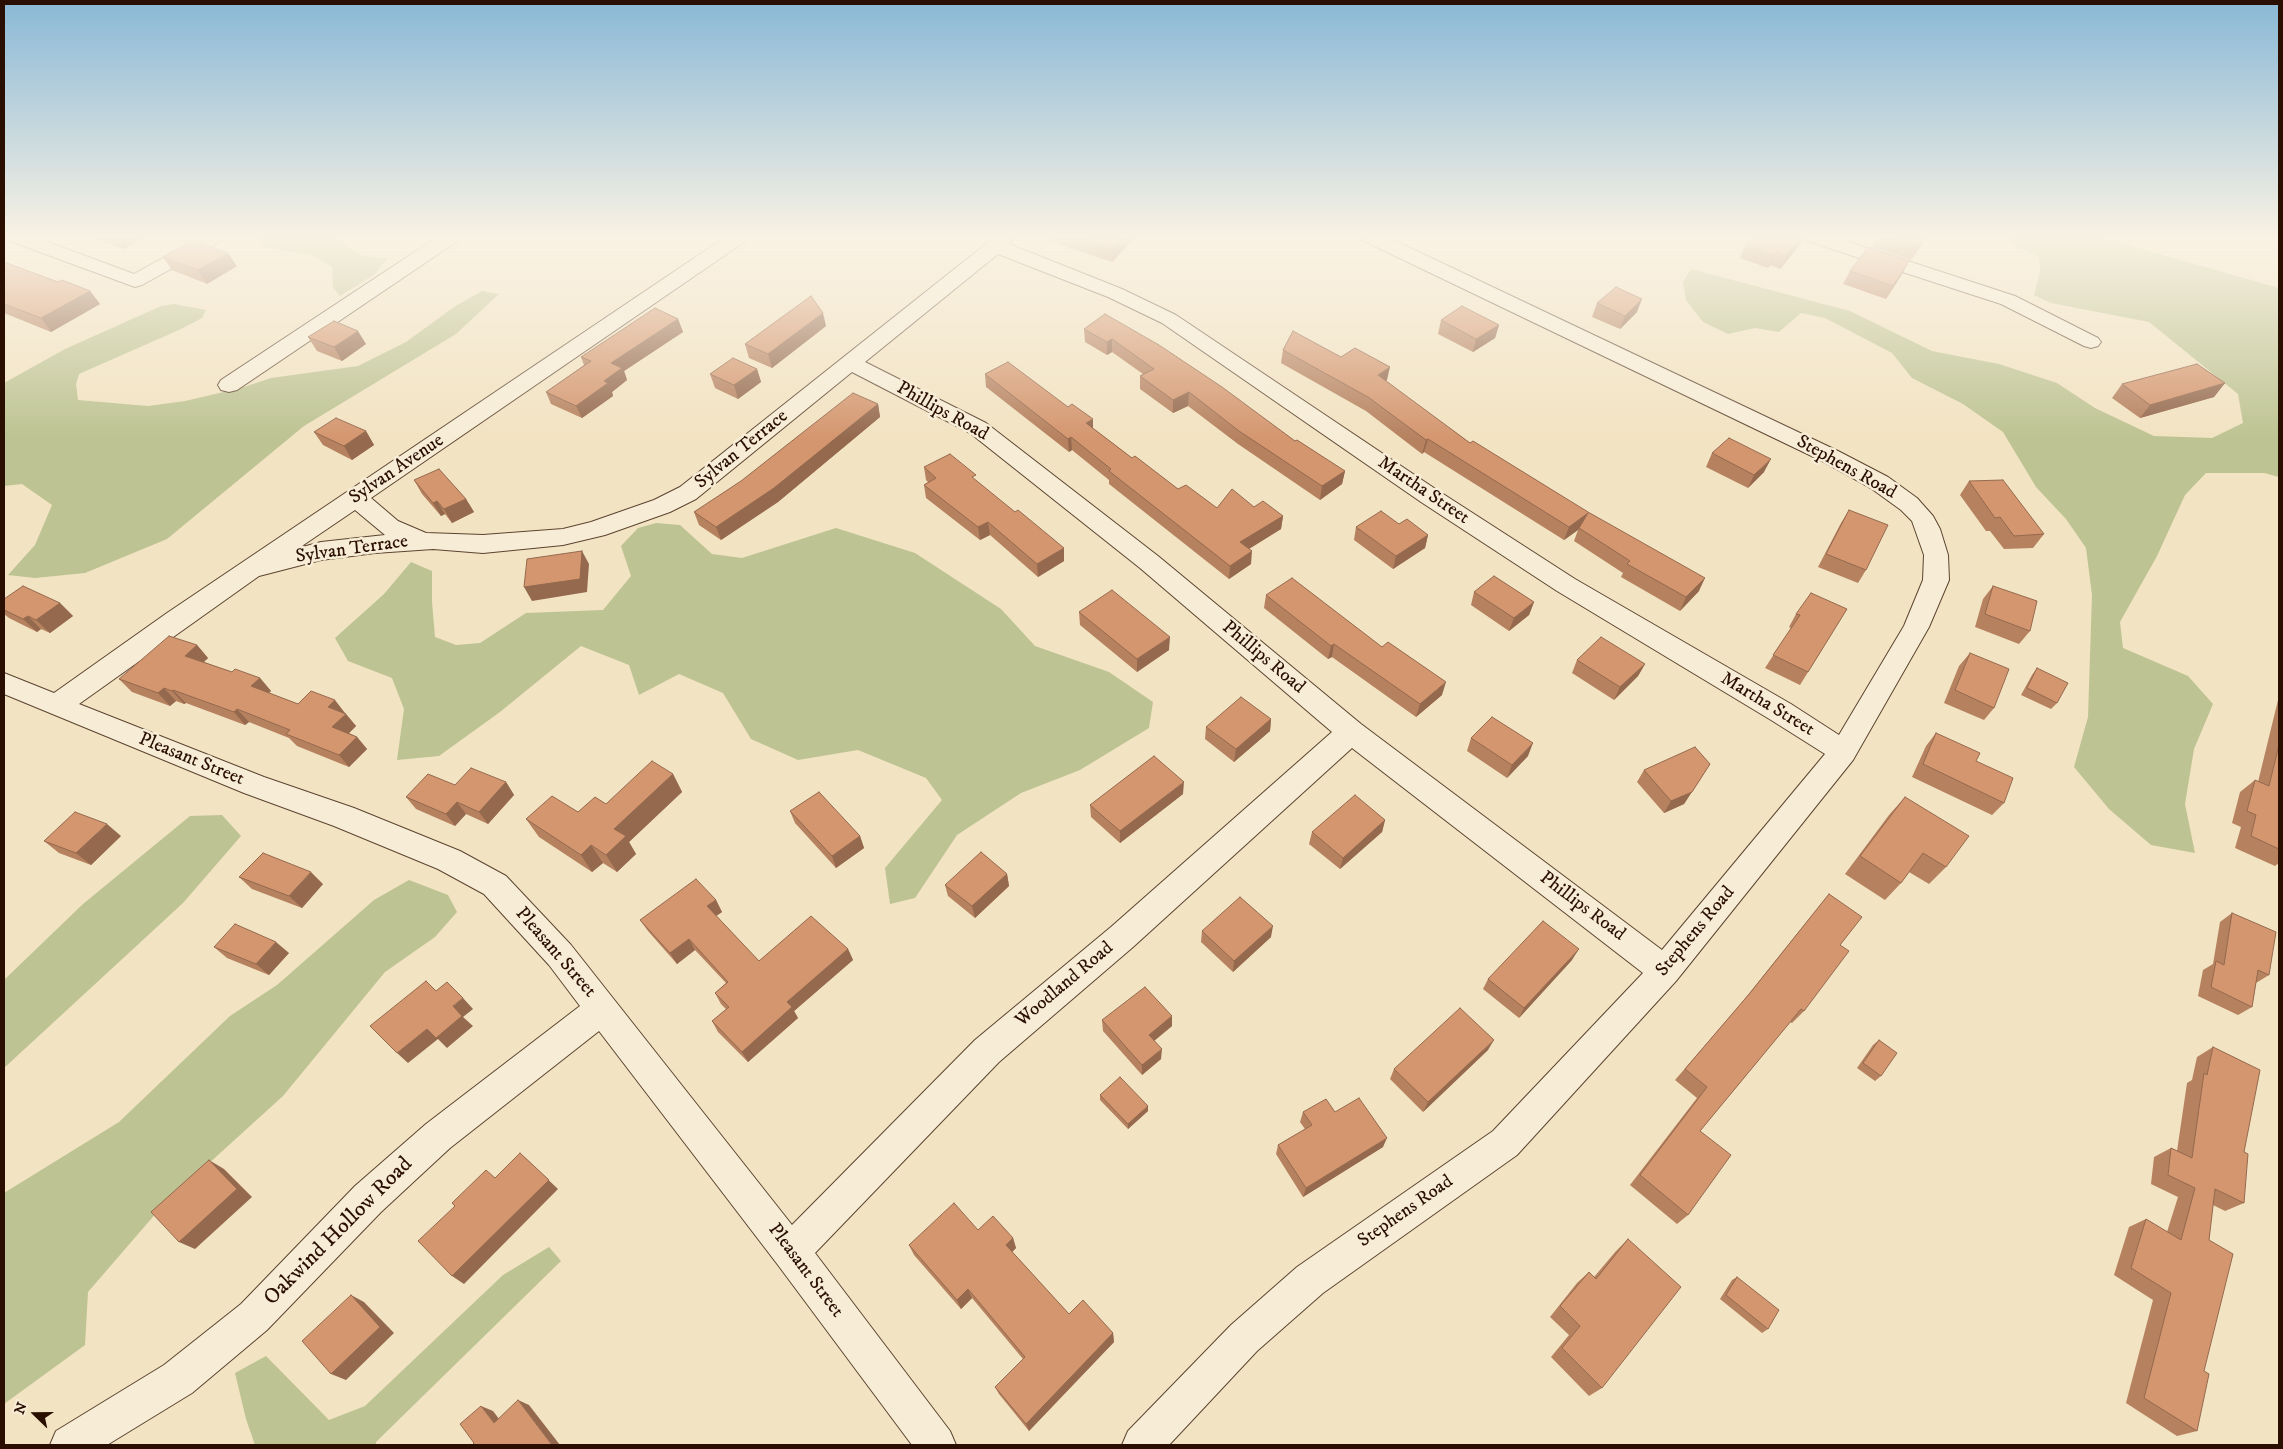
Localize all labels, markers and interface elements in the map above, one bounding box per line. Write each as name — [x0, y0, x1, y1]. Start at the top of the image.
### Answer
street label: Phillips Road — [892, 377, 992, 447]
street label: Sylvan Terrace — [691, 406, 793, 494]
street label: Sylvan Avenue — [345, 430, 449, 510]
street label: Stephens Road — [1792, 431, 1900, 505]
street label: Martha Street — [1373, 452, 1473, 530]
street label: Sylvan Terrace — [294, 531, 410, 569]
street label: Phillips Road — [1217, 617, 1309, 699]
street label: Martha Street — [1716, 668, 1818, 742]
street label: Pleasant Street — [135, 728, 247, 792]
street label: Phillips Road — [1535, 867, 1629, 947]
street label: Stephens Road — [1652, 882, 1740, 982]
street label: Pleasant Street — [510, 903, 600, 1003]
street label: Woodland Road — [1011, 937, 1119, 1033]
street label: Oakwind Hollow Road — [259, 1152, 419, 1312]
street label: Stephens Road — [1354, 1171, 1458, 1253]
street label: Pleasant Street — [762, 1219, 848, 1323]
north arrow — [10, 1389, 60, 1439]
text: N — [11, 1400, 32, 1417]

